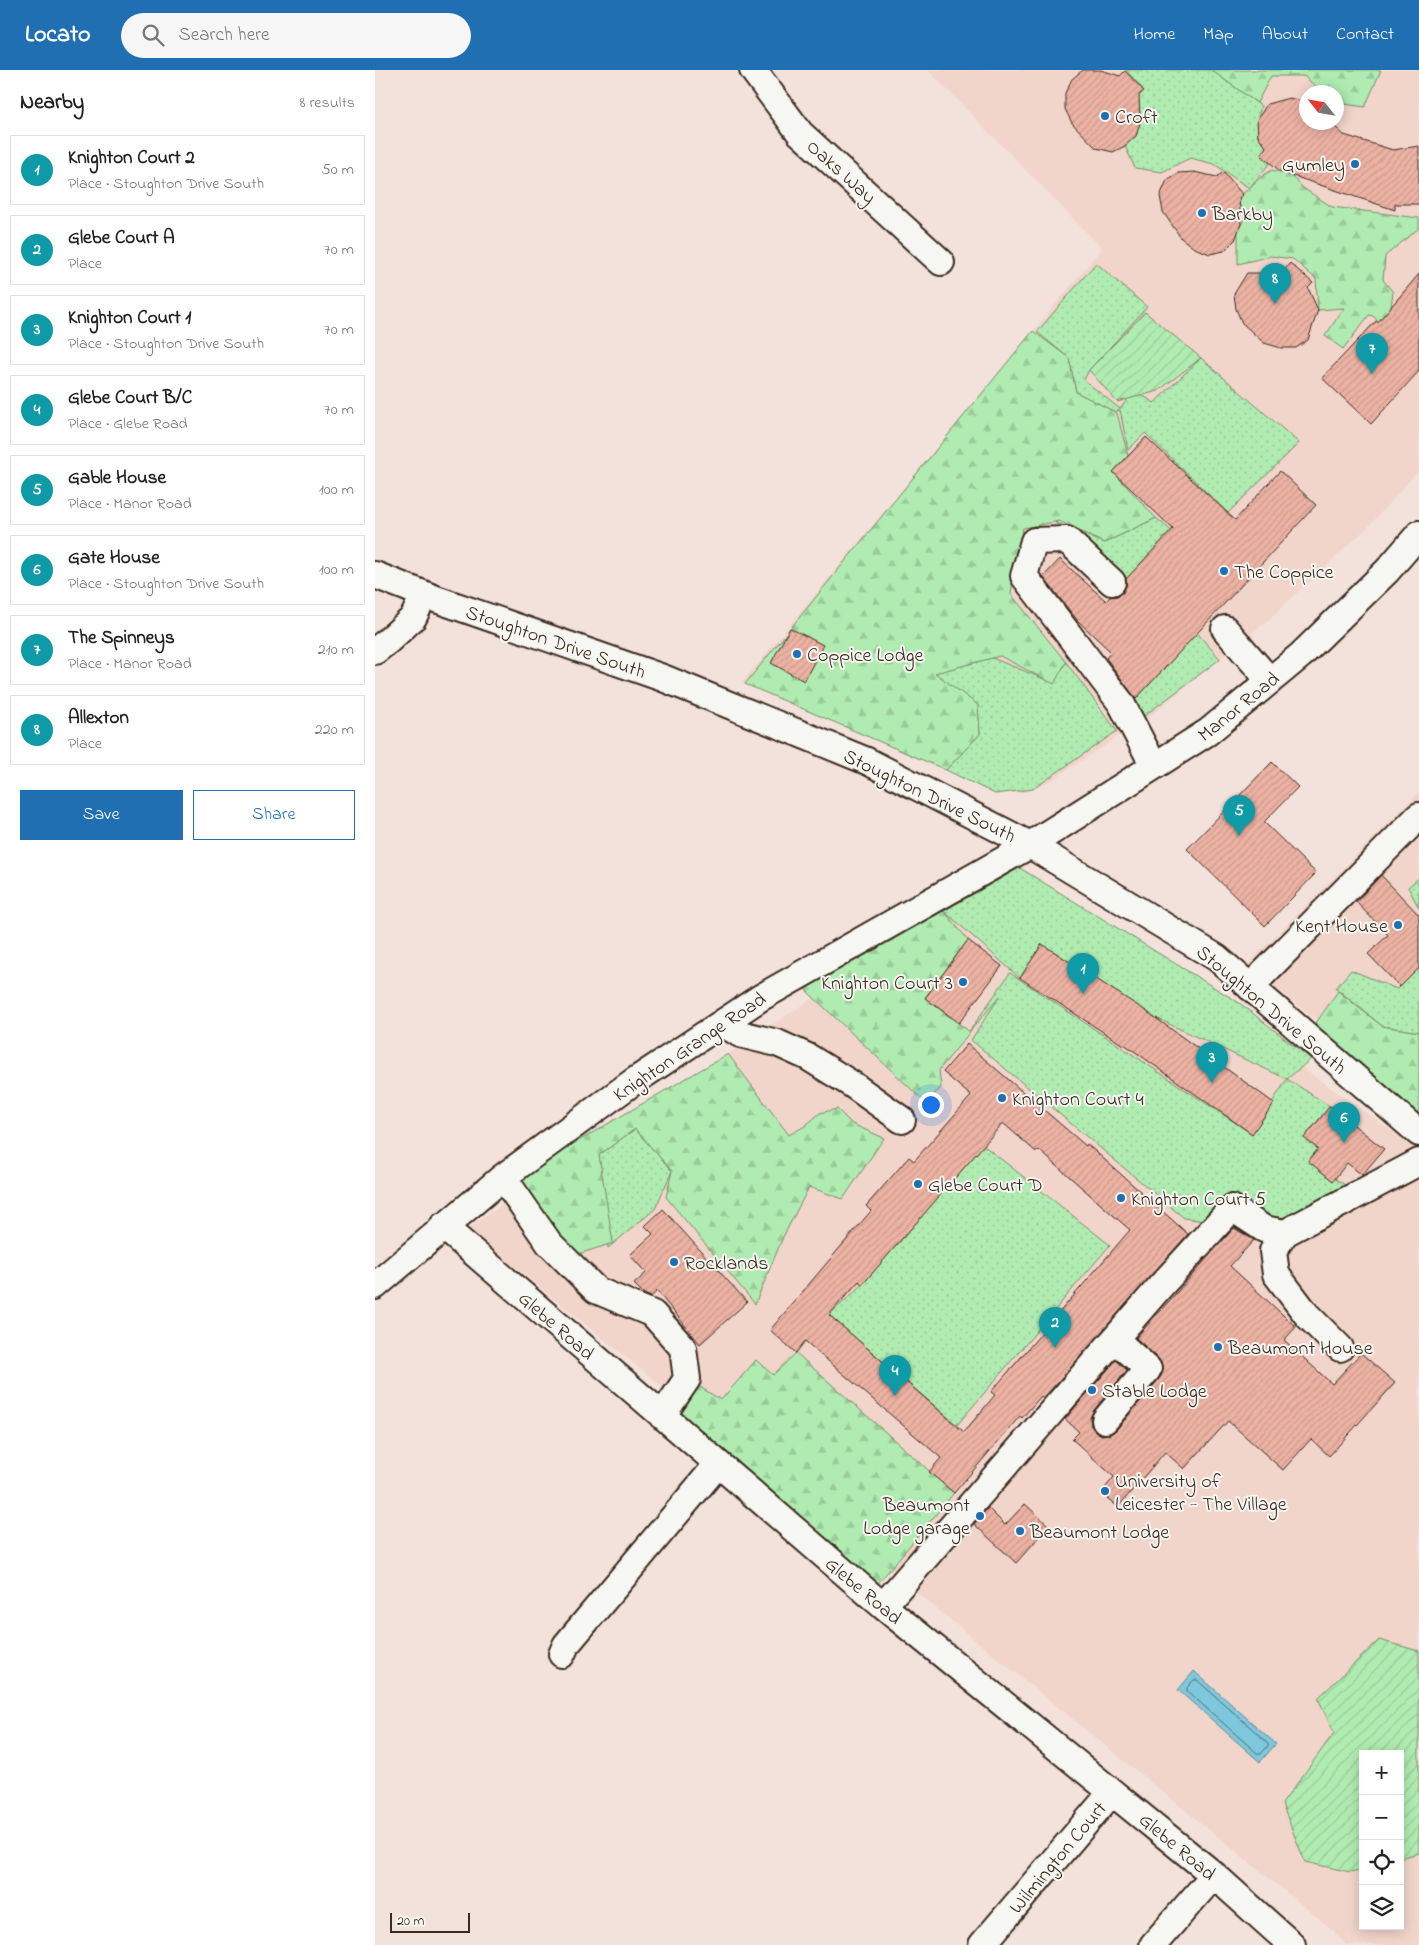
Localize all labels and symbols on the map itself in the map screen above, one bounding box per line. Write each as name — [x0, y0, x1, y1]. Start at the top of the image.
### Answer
north arrow — [1299, 85, 1344, 130]
place label: Croft — [1115, 104, 1158, 133]
marker: Croft — [1099, 110, 1111, 122]
street label: Oaks Way — [799, 134, 882, 212]
place label: Gumley — [1282, 152, 1345, 181]
marker: Gumley — [1349, 158, 1361, 170]
place label: Barkby — [1211, 201, 1273, 230]
marker: Barkby — [1196, 207, 1208, 219]
pin: 8 — [1259, 263, 1291, 304]
pin: 7 — [1356, 333, 1388, 374]
place label: The Coppice — [1234, 559, 1334, 588]
marker: The Coppice — [1218, 565, 1230, 577]
street label: Stoughton Drive South — [461, 599, 649, 689]
place label: Coppice Lodge — [807, 642, 924, 672]
marker: Coppice Lodge — [791, 648, 803, 660]
street label: Manor Road — [1192, 666, 1287, 750]
street label: Stoughton Drive South — [837, 743, 1020, 853]
pin: 5 — [1223, 795, 1255, 836]
place label: Kent House — [1295, 913, 1388, 942]
marker: Kent House — [1392, 919, 1404, 931]
street label: Stoughton Drive South — [1188, 939, 1352, 1083]
pin: 1 — [1067, 953, 1099, 994]
place label: Knighton Court 3 — [821, 970, 953, 1000]
marker: Knighton Court 3 — [957, 976, 969, 988]
street label: Knighton Grange Road — [608, 986, 773, 1111]
pin: 3 — [1196, 1042, 1228, 1083]
place label: Knighton Court 4 — [1012, 1086, 1144, 1116]
your location — [918, 1092, 944, 1118]
marker: Knighton Court 4 — [996, 1092, 1008, 1104]
pin: 6 — [1328, 1102, 1360, 1143]
place label: Glebe Court D — [928, 1172, 1043, 1201]
marker: Glebe Court D — [912, 1178, 924, 1190]
place label: Knighton Court 5 — [1131, 1186, 1266, 1216]
marker: Knighton Court 5 — [1115, 1192, 1127, 1204]
place label: Rocklands — [684, 1250, 769, 1279]
marker: Rocklands — [668, 1256, 680, 1268]
street label: Glebe Road — [511, 1285, 600, 1368]
pin: 2 — [1039, 1307, 1071, 1348]
place label: Beaumont House — [1227, 1335, 1373, 1364]
marker: Beaumont House — [1212, 1341, 1224, 1353]
pin: 4 — [879, 1355, 911, 1396]
place label: Stable Lodge — [1102, 1378, 1207, 1408]
marker: Stable Lodge — [1086, 1384, 1098, 1396]
place label: University of Leicester - The Village — [1115, 1468, 1287, 1521]
marker: University of Leicester - The Village — [1099, 1485, 1111, 1497]
place label: Beaumont Lodge garage — [863, 1492, 970, 1545]
marker: Beaumont Lodge garage — [974, 1510, 986, 1522]
place label: Beaumont Lodge — [1029, 1519, 1169, 1549]
marker: Beaumont Lodge — [1014, 1525, 1026, 1537]
street label: Glebe Road — [817, 1551, 907, 1633]
street label: Wilmington Court — [1003, 1796, 1116, 1922]
street label: Glebe Road — [1131, 1807, 1221, 1889]
scale bar — [390, 1910, 470, 1933]

